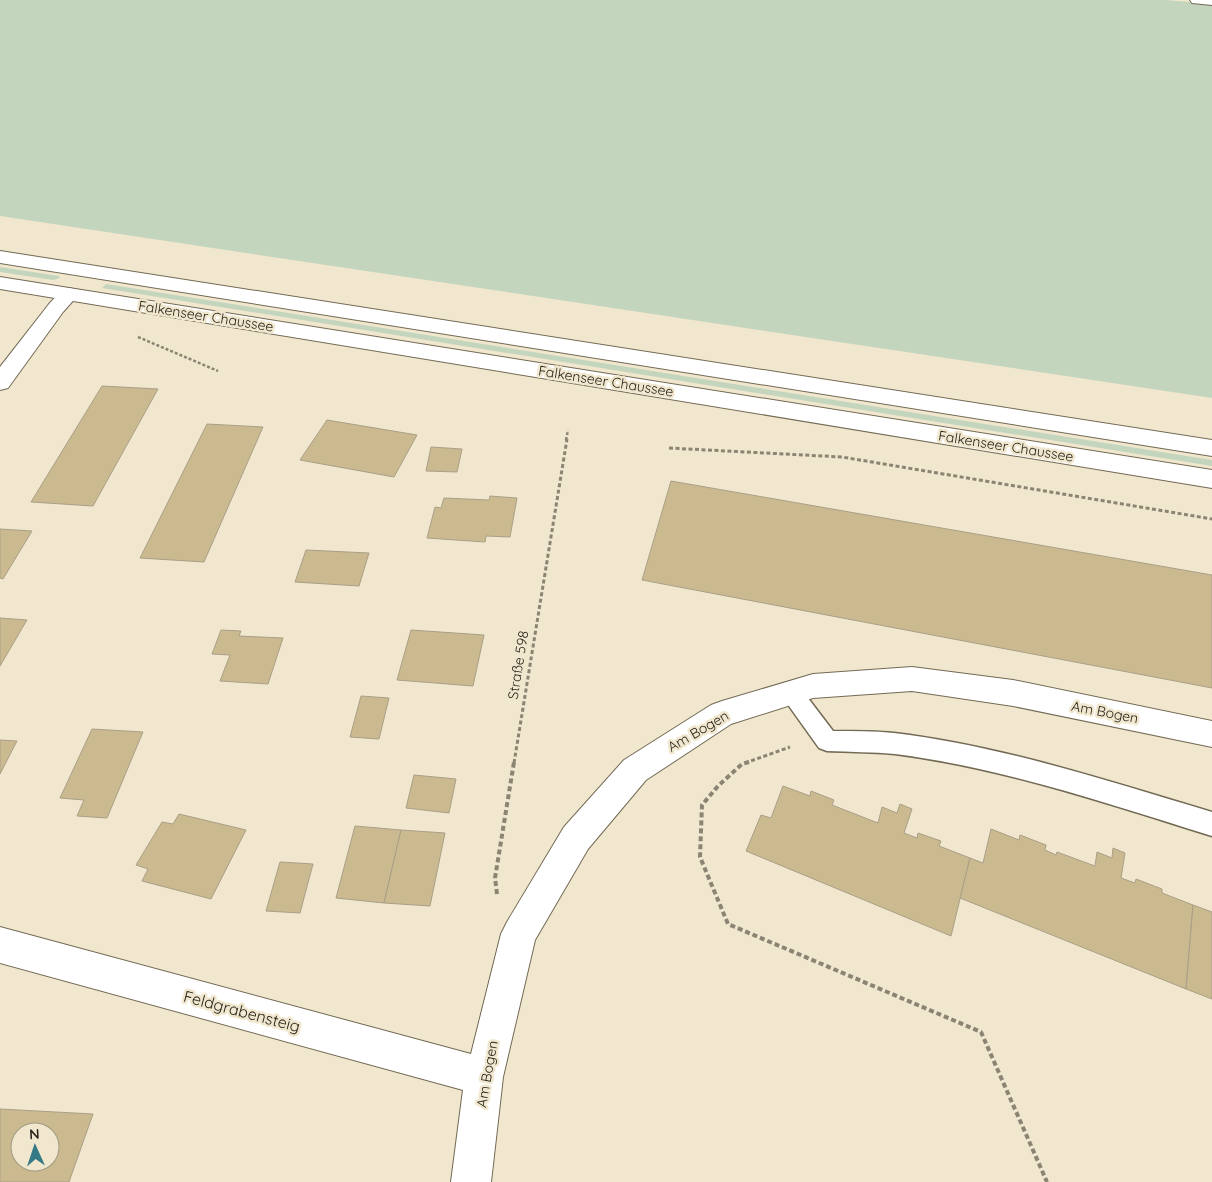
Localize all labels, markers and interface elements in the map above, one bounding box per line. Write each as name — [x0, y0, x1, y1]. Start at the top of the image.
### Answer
street label: Falkenseer Chaussee — [137, 296, 275, 336]
street label: Falkenseer Chaussee — [537, 361, 675, 401]
street label: Falkenseer Chaussee — [937, 426, 1075, 466]
street label: Straße 598 — [504, 629, 532, 701]
street label: Am Bogen — [1070, 697, 1140, 727]
street label: Am Bogen — [664, 706, 732, 756]
street label: Feldgrabensteig — [181, 986, 303, 1036]
street label: Am Bogen — [472, 1039, 502, 1109]
north arrow — [10, 1122, 60, 1172]
text: N — [29, 1125, 40, 1143]

